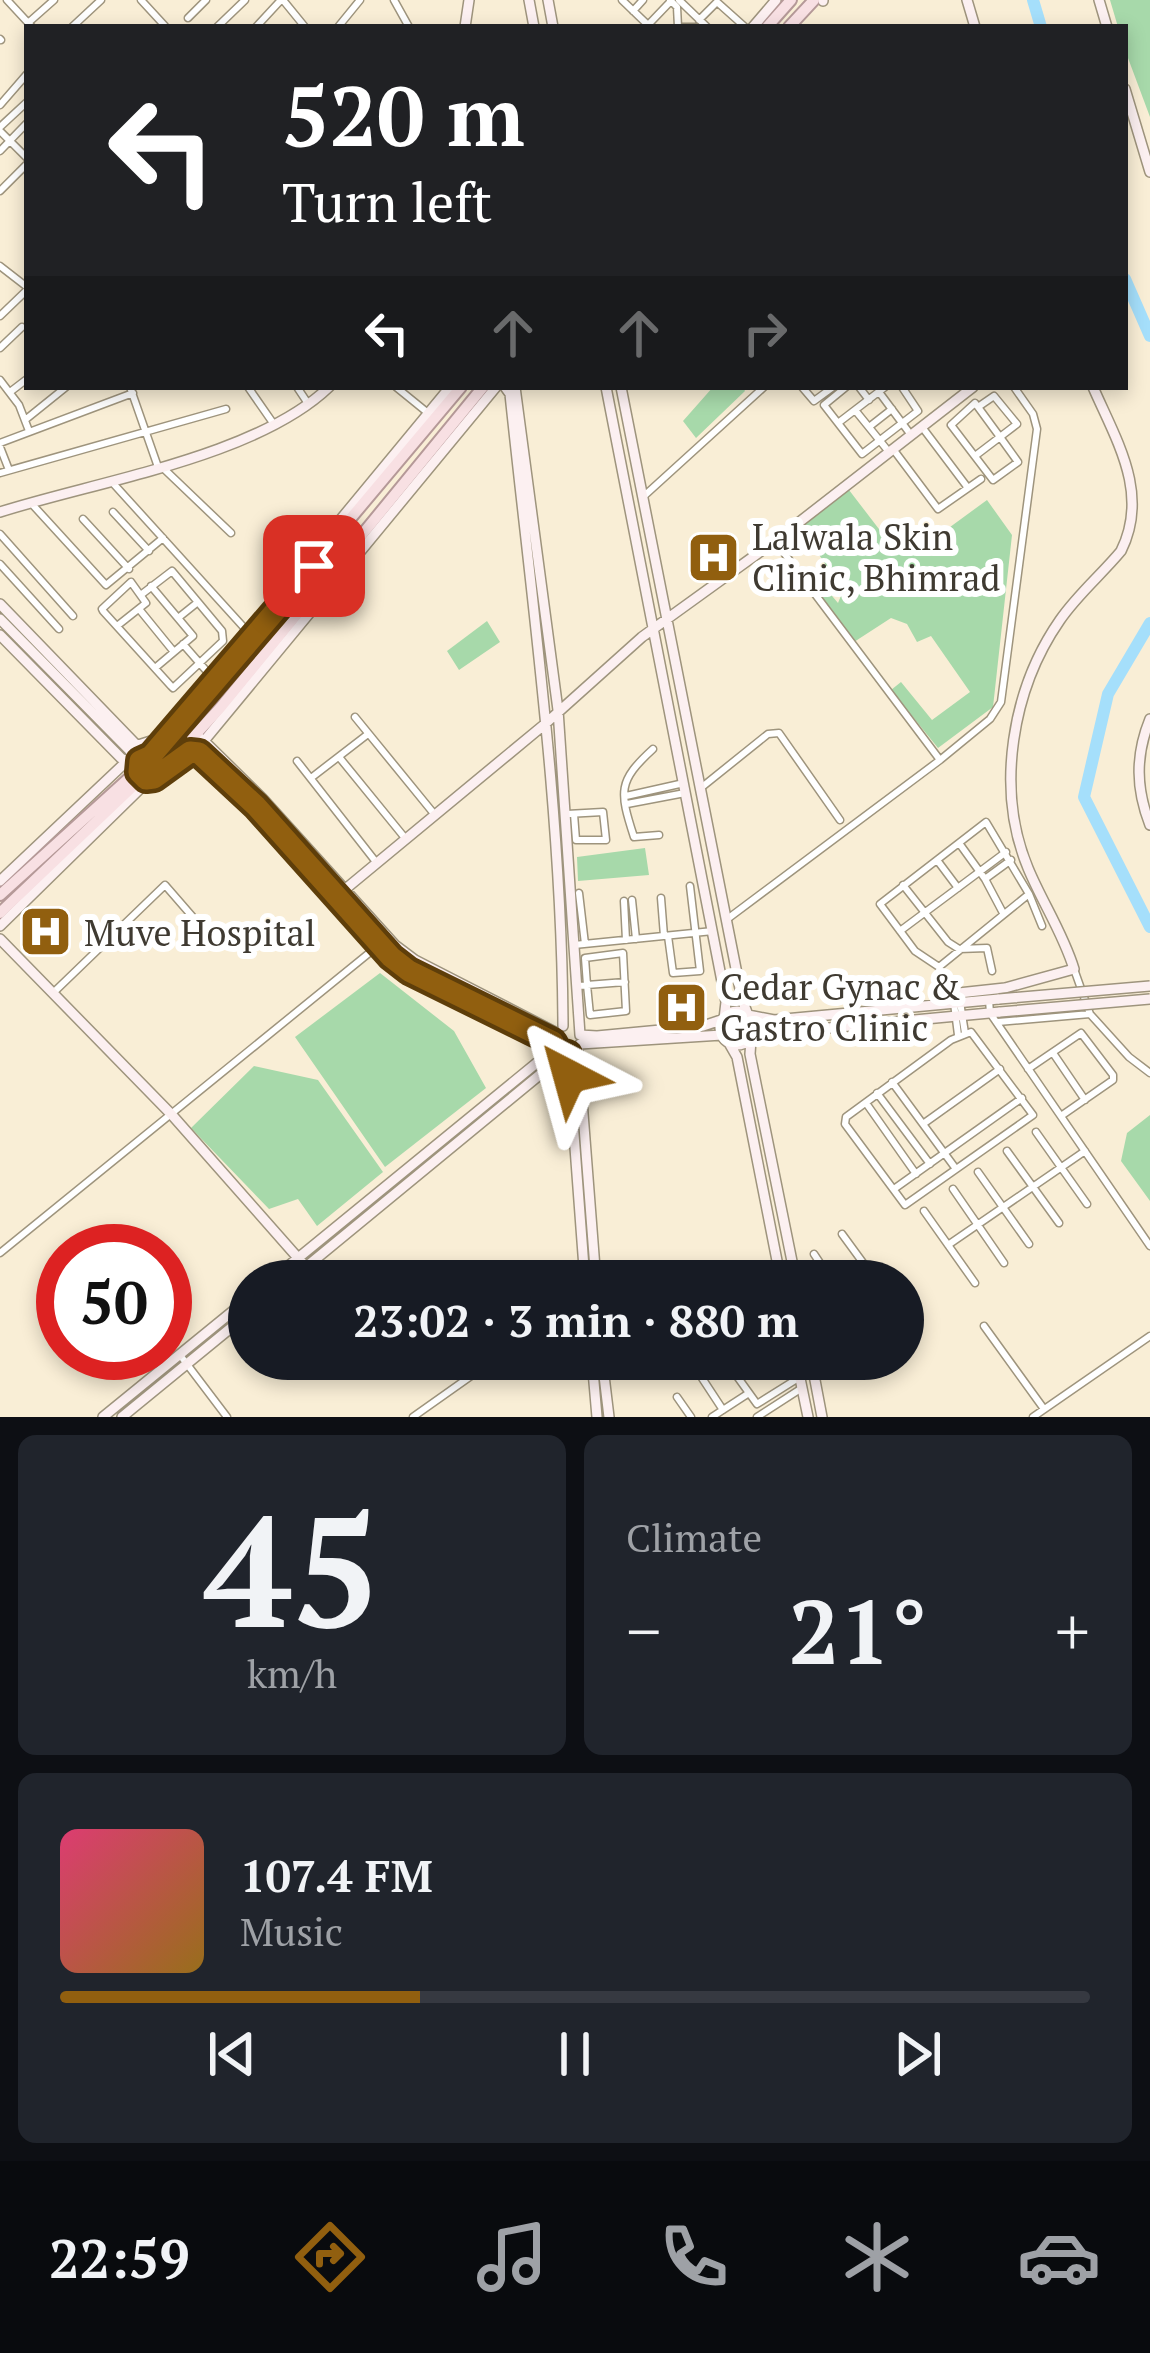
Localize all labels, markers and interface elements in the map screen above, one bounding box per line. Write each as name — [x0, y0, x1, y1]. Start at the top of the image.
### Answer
text: 520 m — [282, 59, 525, 170]
icon: left — [84, 72, 240, 228]
text: Turn left — [282, 166, 492, 237]
icon: left — [354, 300, 420, 366]
icon: ahead — [480, 300, 546, 366]
icon: ahead — [606, 300, 672, 366]
icon: right — [732, 300, 798, 366]
place label: Lalwala Skin Clinic, Bhimrad — [752, 513, 1001, 601]
pin — [263, 515, 365, 617]
hospital icon: Lalwala Skin Clinic, Bhimrad — [685, 529, 741, 585]
icon: arrive — [281, 533, 347, 599]
hospital icon: Muve Hospital — [17, 904, 73, 960]
place label: Muve Hospital — [84, 909, 316, 956]
place label: Cedar Gynac & Gastro Clinic — [720, 963, 960, 1051]
hospital icon: Cedar Gynac & Gastro Clinic — [653, 979, 709, 1035]
position arrow — [506, 1013, 632, 1139]
speed limit sign: 50 — [36, 1224, 192, 1380]
text: 23:02 · 3 min · 880 m — [353, 1290, 799, 1350]
text: 45 — [204, 1465, 380, 1672]
text: Climate — [626, 1511, 762, 1563]
text: 21° — [789, 1570, 927, 1690]
text: − — [626, 1586, 661, 1674]
text: + — [1055, 1586, 1090, 1674]
text: km/h — [247, 1647, 337, 1699]
text: 107.4 FM — [240, 1845, 433, 1905]
text: Music — [240, 1905, 343, 1957]
icon: previous — [199, 2021, 265, 2087]
icon: pause — [542, 2021, 608, 2087]
icon: next — [885, 2021, 951, 2087]
icon: directions — [288, 2215, 372, 2299]
icon: music — [470, 2215, 554, 2299]
icon: phone — [652, 2215, 736, 2299]
icon: climate — [835, 2215, 919, 2299]
icon: car — [1017, 2215, 1101, 2299]
text: 22:59 — [49, 2222, 190, 2293]

